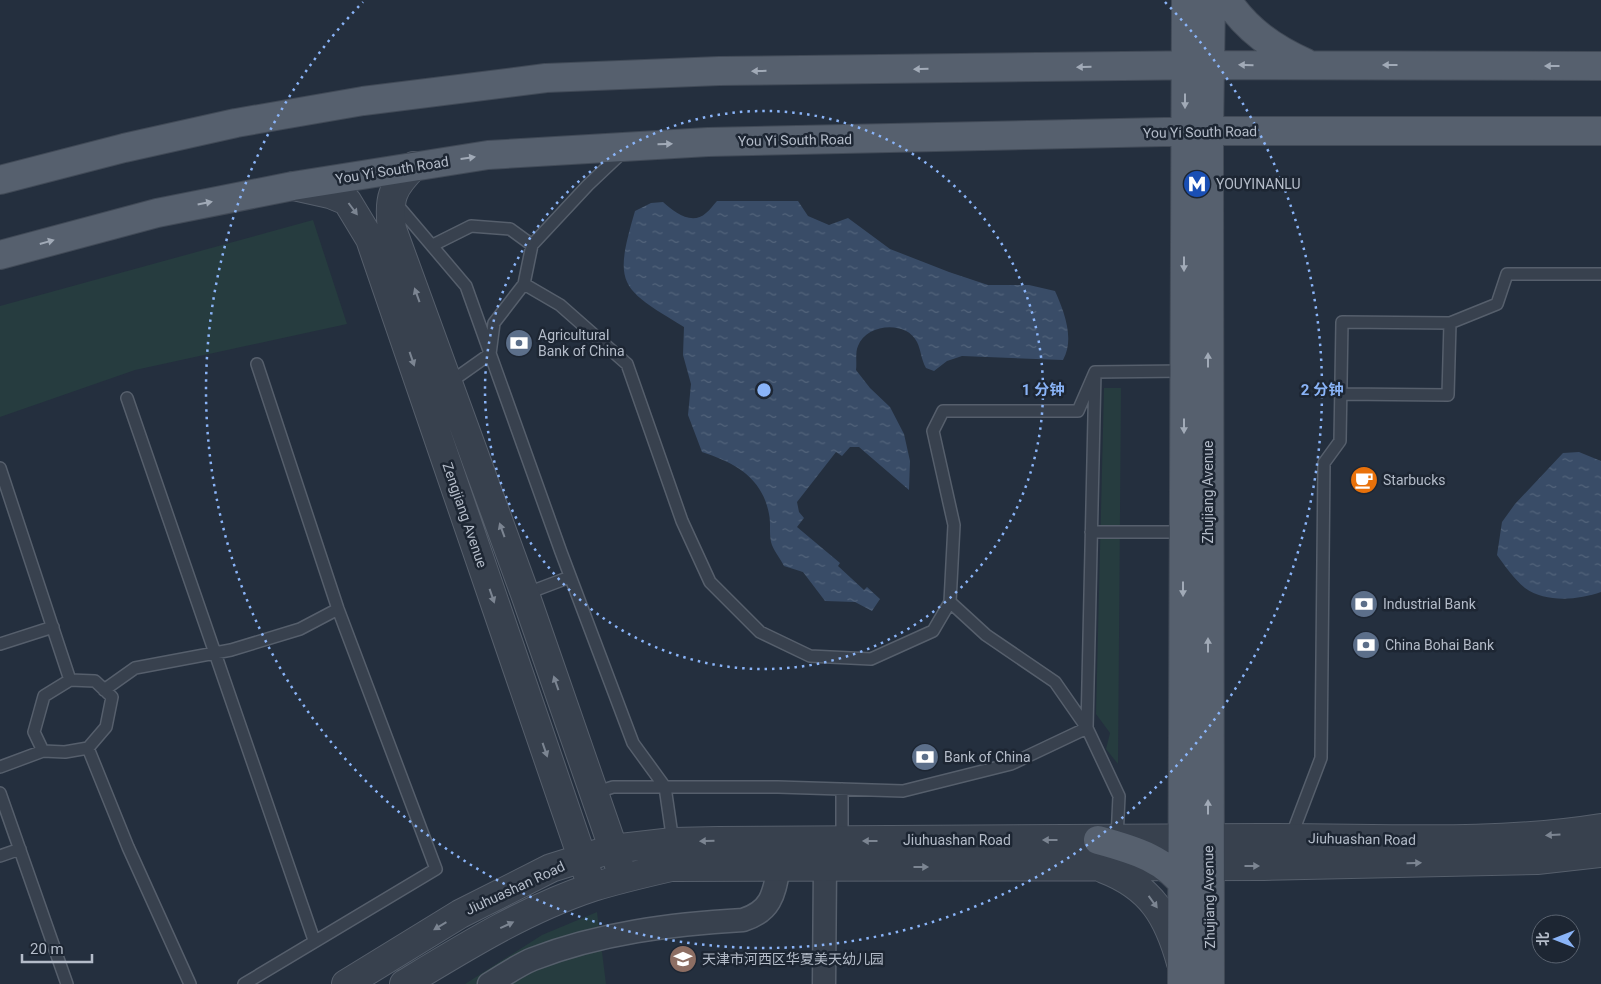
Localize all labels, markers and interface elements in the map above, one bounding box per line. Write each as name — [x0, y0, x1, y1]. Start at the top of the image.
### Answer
one-way arrow — [1238, 61, 1254, 69]
one-way arrow — [1382, 61, 1398, 69]
one-way arrow — [1544, 62, 1560, 70]
one-way arrow — [1075, 63, 1091, 71]
one-way arrow — [913, 65, 929, 73]
one-way arrow — [750, 67, 766, 75]
one-way arrow — [1181, 93, 1189, 109]
street label: You Yi South Road — [1143, 123, 1257, 141]
street label: You Yi South Road — [738, 131, 852, 149]
one-way arrow — [658, 139, 674, 147]
street label: You Yi South Road — [334, 153, 450, 187]
one-way arrow — [461, 154, 477, 162]
metro station icon: YOUYINANLU — [1182, 169, 1212, 199]
place label: YOUYINANLU — [1216, 176, 1301, 192]
one-way arrow — [197, 199, 212, 207]
one-way arrow — [348, 202, 358, 216]
one-way arrow — [40, 237, 55, 245]
one-way arrow — [1180, 256, 1188, 272]
one-way arrow — [413, 287, 421, 302]
place label: Agricultural Bank of China — [538, 327, 625, 359]
bank icon: Agricultural Bank of China — [504, 328, 534, 358]
one-way arrow — [408, 352, 416, 367]
one-way arrow — [1204, 352, 1212, 368]
centre of rings — [755, 381, 773, 399]
text: 1 分钟 — [1022, 381, 1064, 399]
text: 2 分钟 — [1301, 381, 1343, 399]
one-way arrow — [1179, 418, 1187, 434]
street label: Zhujiang Avenue — [1200, 440, 1216, 544]
street label: Zengjiang Avenue — [439, 460, 491, 570]
cafe icon: Starbucks — [1349, 465, 1379, 495]
place label: Starbucks — [1383, 472, 1445, 488]
one-way arrow — [498, 522, 506, 537]
one-way arrow — [1179, 581, 1187, 597]
one-way arrow — [489, 589, 497, 604]
bank icon: Industrial Bank — [1349, 589, 1379, 619]
place label: Industrial Bank — [1383, 596, 1477, 612]
bank icon: China Bohai Bank — [1351, 630, 1381, 660]
one-way arrow — [1204, 637, 1212, 653]
place label: China Bohai Bank — [1385, 637, 1495, 653]
one-way arrow — [552, 676, 559, 691]
one-way arrow — [542, 742, 549, 757]
bank icon: Bank of China — [910, 742, 940, 772]
place label: Bank of China — [944, 749, 1031, 765]
one-way arrow — [1204, 799, 1212, 815]
street label: Jiuhuashan Road — [1308, 830, 1416, 848]
one-way arrow — [1545, 831, 1561, 839]
street label: Jiuhuashan Road — [903, 832, 1011, 848]
one-way arrow — [1041, 836, 1057, 844]
one-way arrow — [861, 837, 877, 845]
one-way arrow — [699, 838, 715, 846]
street label: Zhujiang Avenue — [1200, 845, 1218, 949]
street label: Jiuhuashan Road — [463, 858, 567, 918]
one-way arrow — [1407, 859, 1423, 867]
one-way arrow — [1244, 862, 1260, 870]
one-way arrow — [914, 863, 930, 871]
one-way arrow — [1148, 895, 1158, 909]
north arrow — [1531, 914, 1581, 964]
one-way arrow — [500, 920, 514, 928]
one-way arrow — [433, 922, 446, 931]
scale bar — [22, 932, 92, 964]
text: 北 — [1535, 932, 1551, 946]
text: 20 m — [30, 940, 64, 958]
school or university icon: 天津市河西区华夏美天幼儿园 — [668, 944, 698, 974]
place label: 天津市河西区华夏美天幼儿园 — [702, 951, 884, 967]

